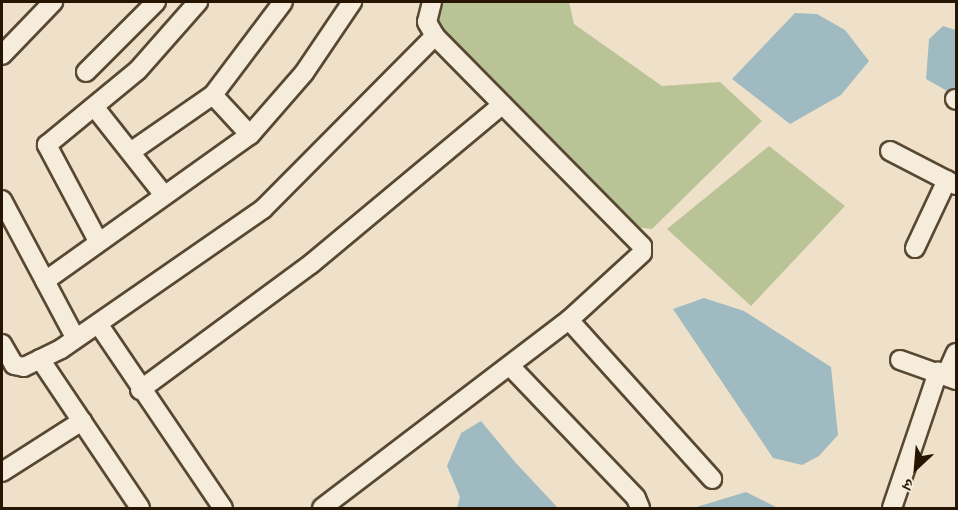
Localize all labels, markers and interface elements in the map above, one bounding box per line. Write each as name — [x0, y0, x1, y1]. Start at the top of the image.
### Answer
north arrow — [886, 438, 946, 498]
text: उ — [900, 474, 916, 495]

